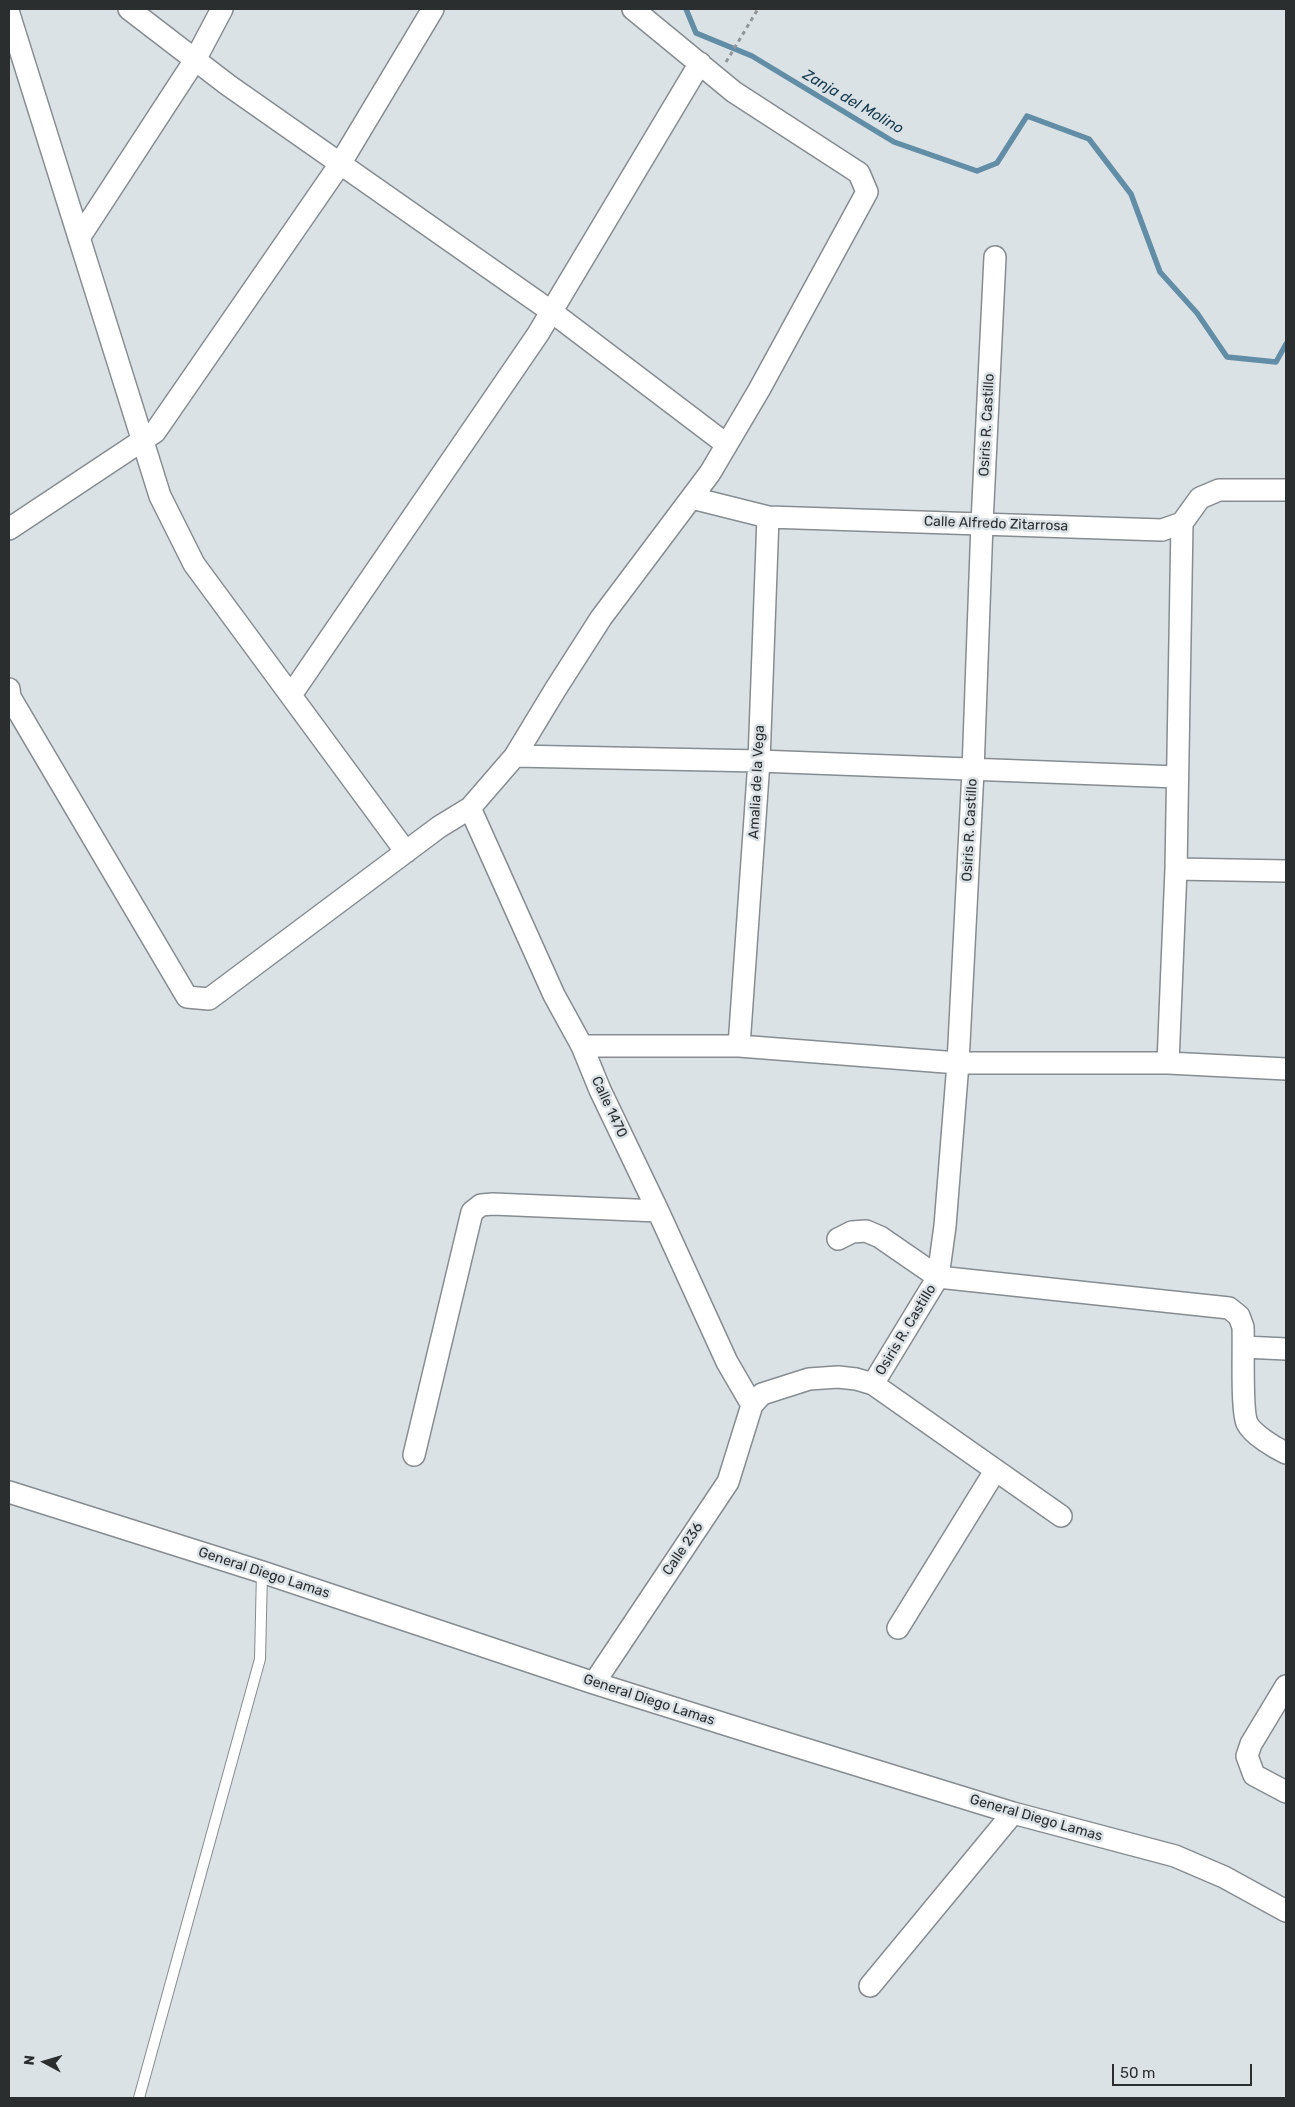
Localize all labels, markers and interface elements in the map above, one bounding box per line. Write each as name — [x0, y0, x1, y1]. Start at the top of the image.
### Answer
water label: Zanja del Molino — [799, 66, 907, 138]
street label: Osiris R. Castillo — [976, 373, 998, 477]
street label: Calle Alfredo Zitarrosa — [923, 513, 1069, 535]
street label: Amalia de la Vega — [746, 725, 768, 839]
street label: Osiris R. Castillo — [959, 778, 981, 882]
street label: Calle 1470 — [588, 1074, 630, 1140]
street label: Osiris R. Castillo — [872, 1281, 940, 1379]
street label: Calle 236 — [659, 1519, 707, 1579]
street label: General Diego Lamas — [196, 1544, 332, 1602]
street label: General Diego Lamas — [581, 1671, 717, 1729]
street label: General Diego Lamas — [968, 1791, 1104, 1845]
north arrow — [20, 2037, 70, 2087]
text: N — [21, 2054, 39, 2066]
scale bar — [1115, 2054, 1255, 2086]
text: 50 m — [1120, 2064, 1155, 2082]

